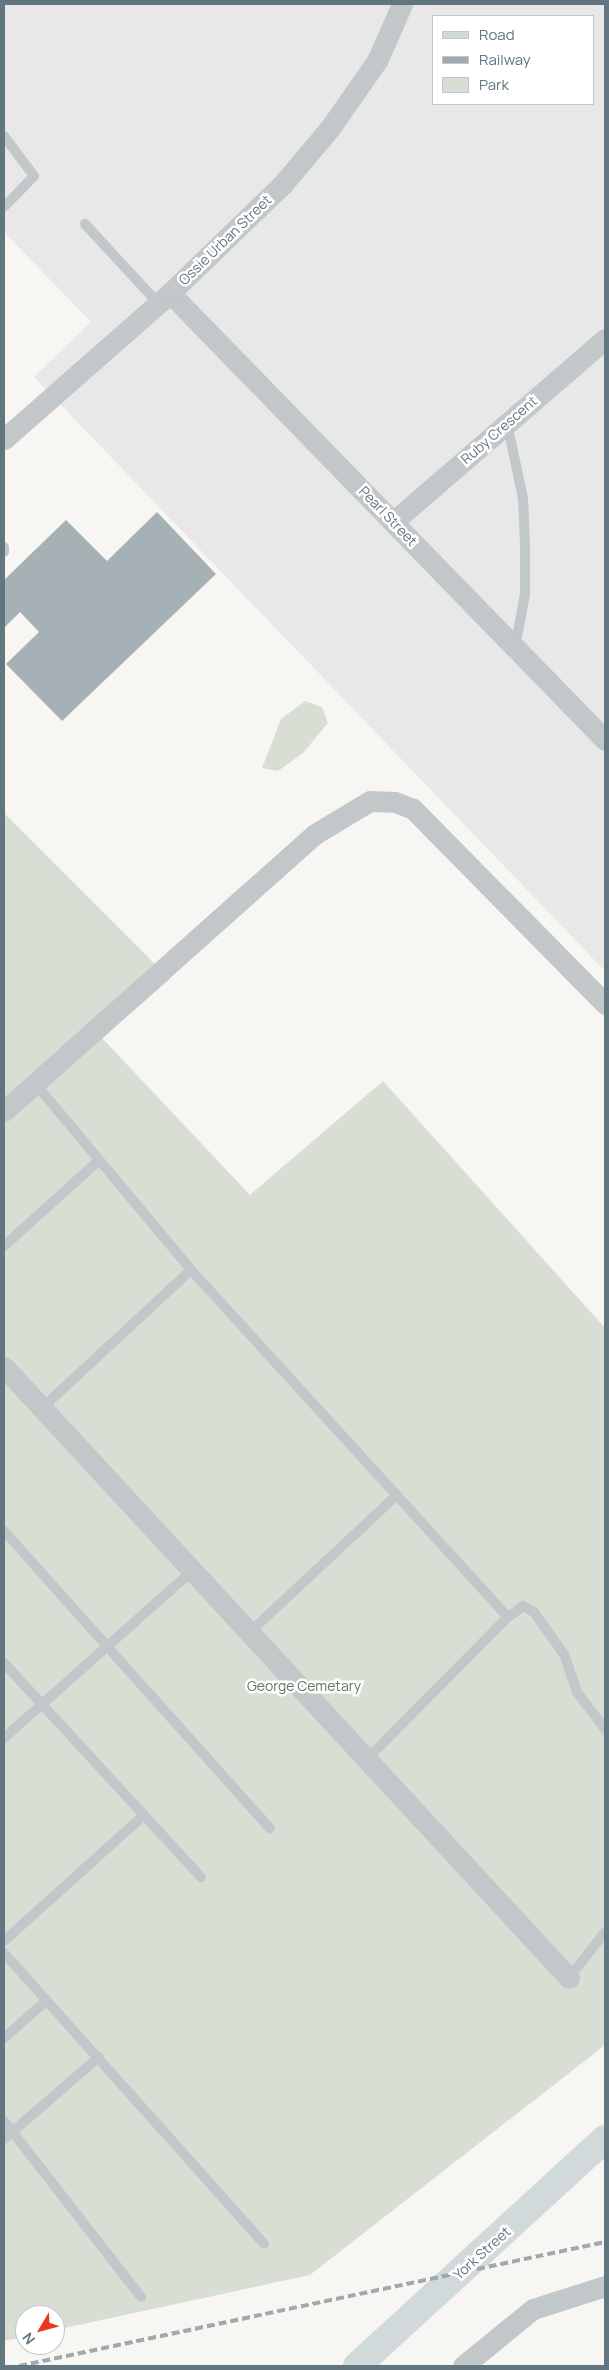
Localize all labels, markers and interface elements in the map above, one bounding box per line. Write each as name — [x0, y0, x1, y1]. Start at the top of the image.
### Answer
legend — [432, 15, 594, 105]
text: Road — [479, 24, 515, 45]
text: Railway — [479, 49, 531, 70]
text: Park — [479, 74, 509, 95]
street label: Ossie Urban Street — [175, 191, 275, 289]
street label: Ruby Crescent — [458, 392, 540, 468]
street label: Pearl Street — [355, 483, 421, 549]
park label: George Cemetary — [247, 1678, 361, 1694]
street label: York Street — [450, 2223, 514, 2283]
north arrow — [15, 2305, 65, 2355]
text: N — [18, 2329, 39, 2348]

